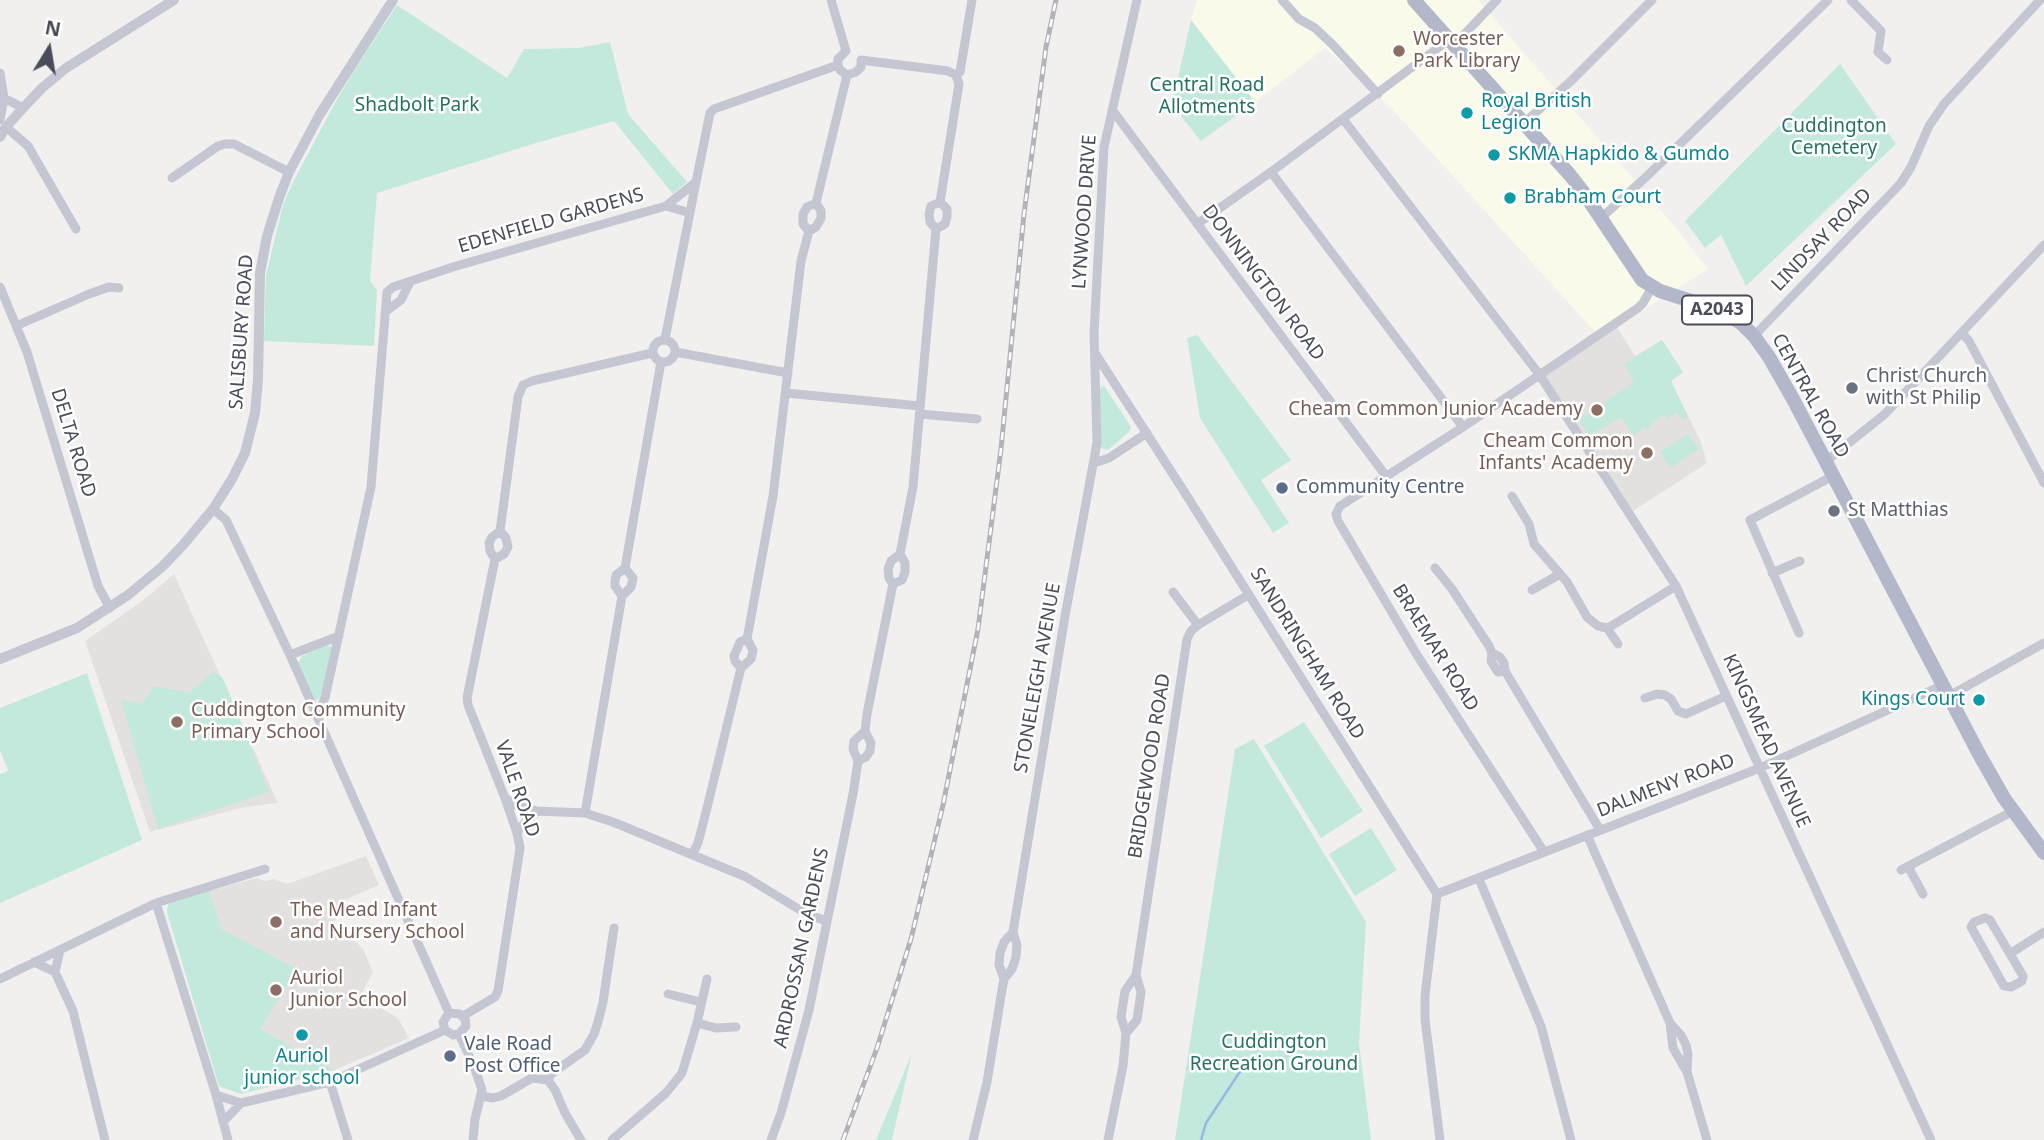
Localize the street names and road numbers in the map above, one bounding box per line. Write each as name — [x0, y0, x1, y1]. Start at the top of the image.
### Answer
street label: LYNWOOD DRIVE — [1068, 134, 1102, 290]
street label: EDENFIELD GARDENS — [455, 184, 647, 258]
street label: LINDSAY ROAD — [1767, 184, 1877, 296]
street label: DONNINGTON ROAD — [1197, 201, 1329, 365]
street label: SALISBURY ROAD — [225, 254, 259, 410]
road number: A2043 — [1682, 296, 1752, 324]
street label: CENTRAL ROAD — [1766, 330, 1854, 462]
street label: DELTA ROAD — [46, 386, 100, 500]
street label: SANDRINGHAM ROAD — [1245, 564, 1369, 744]
street label: BRAEMAR ROAD — [1387, 580, 1483, 716]
street label: STONELEIGH AVENUE — [1010, 581, 1066, 775]
street label: KINGSMEAD AVENUE — [1717, 651, 1815, 831]
street label: BRIDGEWOOD ROAD — [1124, 672, 1176, 860]
street label: VALE ROAD — [490, 738, 544, 840]
street label: DALMENY ROAD — [1594, 749, 1738, 823]
street label: ARDROSSAN GARDENS — [770, 846, 834, 1050]

